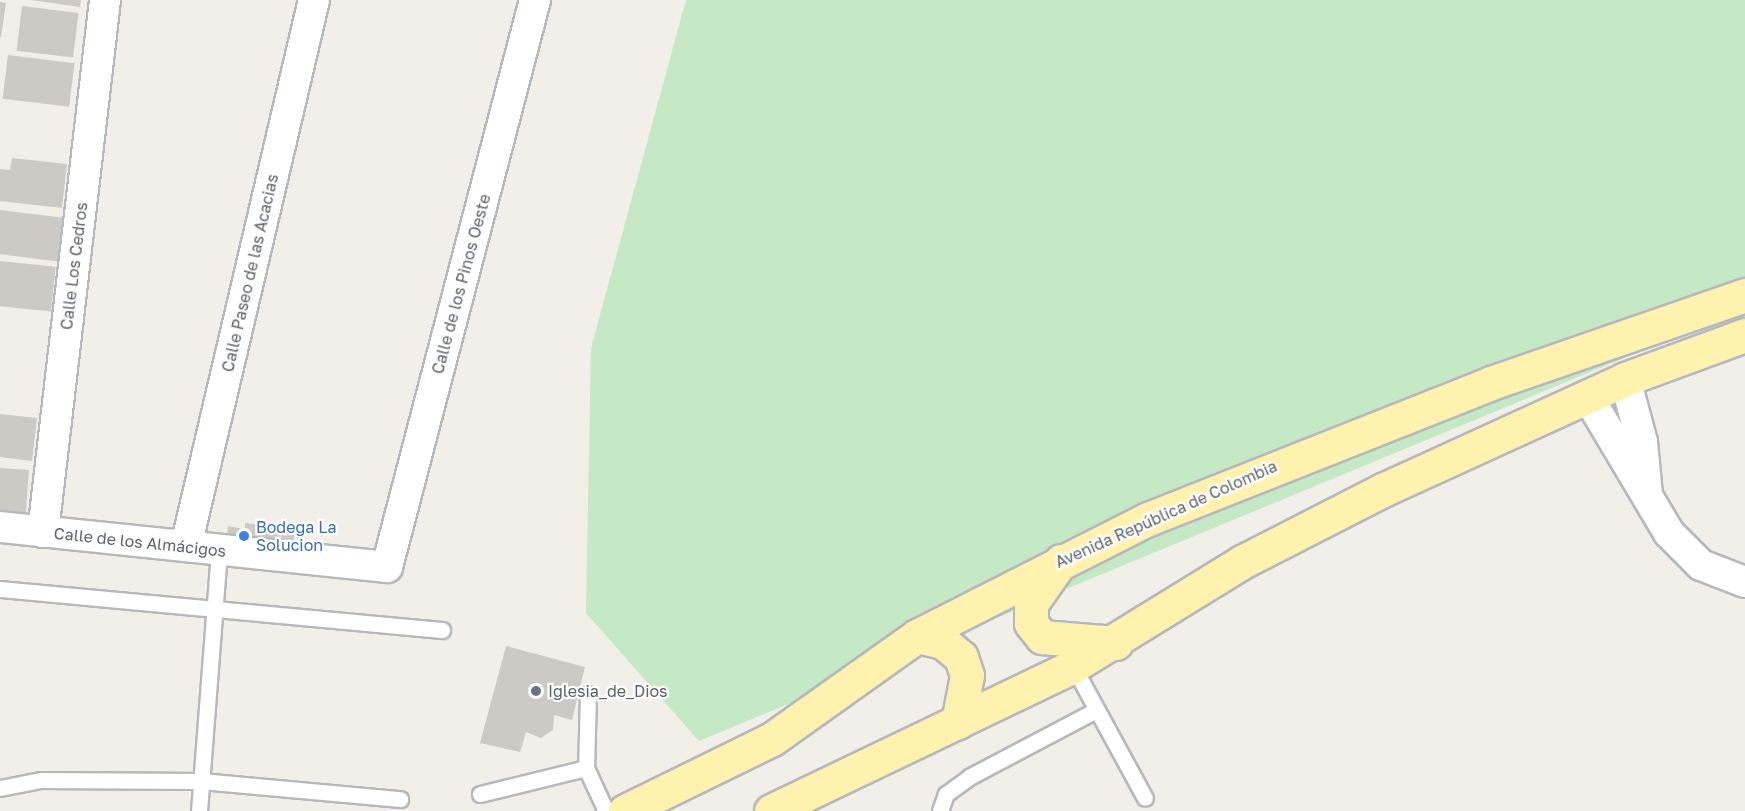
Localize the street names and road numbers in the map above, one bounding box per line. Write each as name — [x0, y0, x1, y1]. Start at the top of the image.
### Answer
street label: Calle Paseo de las Acacias — [218, 172, 282, 374]
street label: Calle de los Pinos Oeste — [428, 192, 494, 376]
street label: Calle Los Cedros — [57, 201, 91, 331]
street label: Avenida República de Colombia — [1052, 456, 1280, 572]
street label: Calle de los Almácigos — [53, 523, 227, 561]

